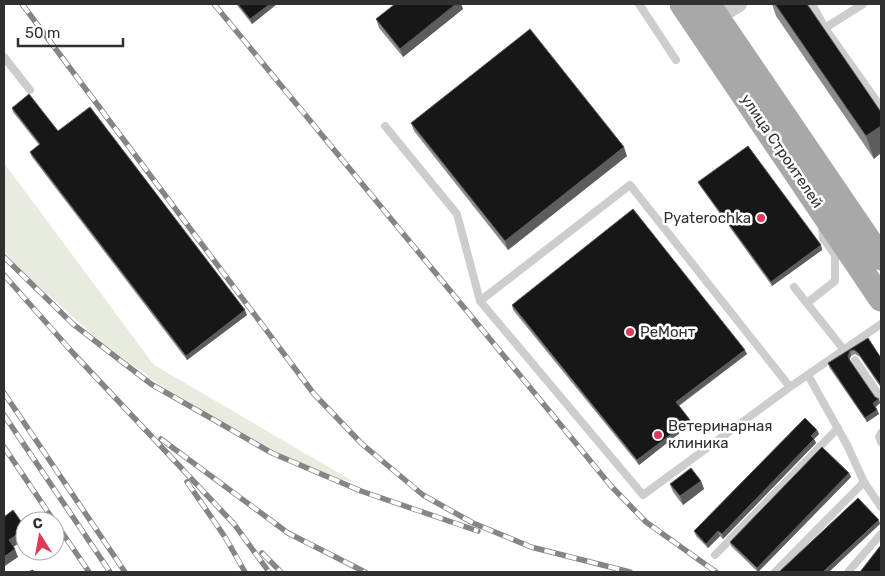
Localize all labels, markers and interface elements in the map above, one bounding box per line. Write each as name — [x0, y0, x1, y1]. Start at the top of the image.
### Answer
scale bar — [18, 15, 122, 47]
text: 50 m — [25, 24, 60, 42]
street label: улица Строителей — [737, 91, 827, 211]
place label: Pyaterochka — [663, 209, 751, 227]
marker: Pyaterochka — [755, 212, 767, 224]
place label: РеМонт — [640, 323, 696, 341]
marker: РеМонт — [624, 326, 636, 338]
place label: Ветеринарная клиника — [668, 417, 773, 452]
marker: Ветеринарная клиника — [652, 429, 664, 441]
north arrow — [15, 511, 65, 561]
text: С — [31, 514, 44, 533]

